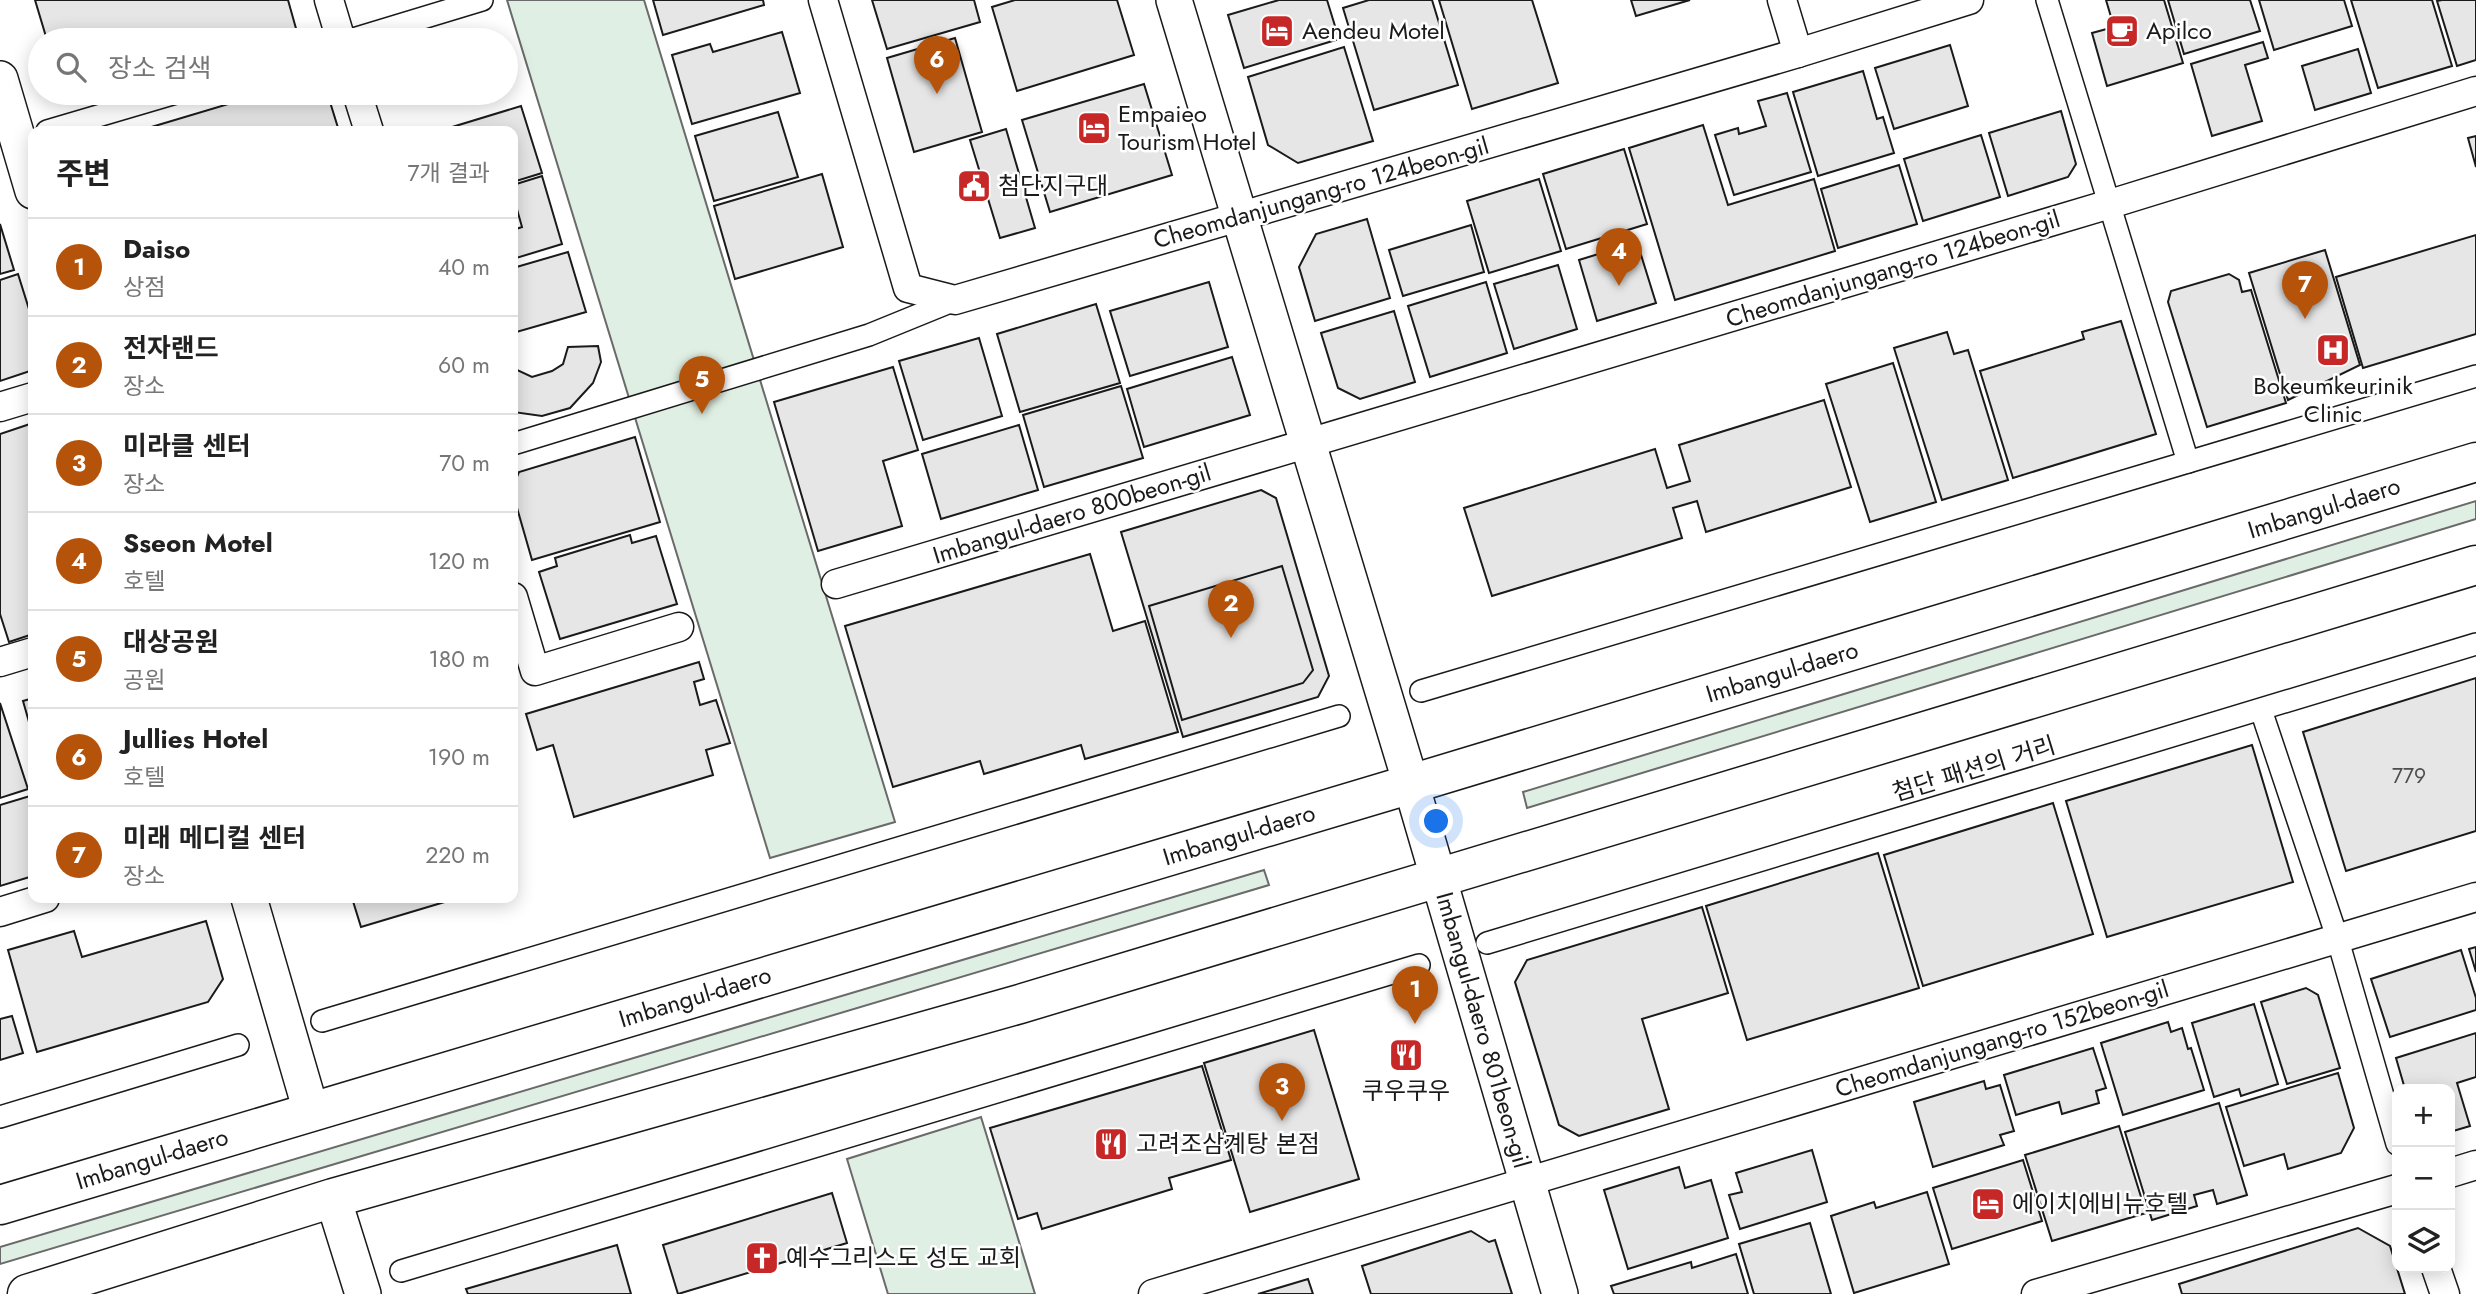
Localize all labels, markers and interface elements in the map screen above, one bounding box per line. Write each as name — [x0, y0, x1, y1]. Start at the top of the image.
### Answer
hotel icon: Aendeu Motel — [1258, 12, 1296, 50]
cafe icon: Apilco — [2103, 12, 2141, 50]
place label: Aendeu Motel — [1302, 13, 1445, 48]
place label: Apilco — [2146, 13, 2212, 48]
search box — [28, 28, 518, 105]
pin: 6 — [914, 36, 960, 94]
icon: search — [52, 48, 90, 86]
text: 장소 검색 — [108, 49, 211, 87]
place label: Empaieo Tourism Hotel — [1118, 96, 1256, 159]
hotel icon: Empaieo Tourism Hotel — [1075, 109, 1113, 147]
street label: Cheomdanjungang-ro 124beon-gil — [1149, 128, 1493, 257]
text: 주변 — [56, 152, 111, 195]
text: 7개 결과 — [408, 156, 490, 190]
public building icon: 첨단지구대 — [955, 167, 993, 205]
place label: 첨단지구대 — [998, 168, 1108, 203]
street label: Cheomdanjungang-ro 124beon-gil — [1722, 201, 2064, 336]
pin: 4 — [1596, 228, 1642, 286]
text: Daiso — [123, 230, 190, 268]
text: 1 — [73, 250, 85, 284]
text: 40 m — [438, 250, 490, 284]
pin: 7 — [2282, 261, 2328, 319]
text: 상점 — [123, 270, 165, 304]
text: 전자랜드 — [123, 329, 219, 367]
hospital icon: Bokeumkeurinik Clinic — [2314, 331, 2352, 369]
text: 2 — [71, 348, 87, 382]
text: 60 m — [438, 348, 490, 382]
pin: 5 — [679, 356, 725, 414]
place label: Bokeumkeurinik Clinic — [2253, 368, 2413, 431]
text: 장소 — [123, 369, 165, 403]
text: 미라클 센터 — [123, 427, 250, 465]
text: 3 — [72, 446, 86, 480]
text: 70 m — [439, 446, 490, 480]
street label: Imbangul-daero 800beon-gil — [928, 455, 1215, 573]
text: 장소 — [123, 467, 165, 501]
street label: Imbangul-daero — [2243, 468, 2404, 547]
text: Sseon Motel — [123, 524, 273, 562]
text: 4 — [71, 544, 87, 578]
text: 120 m — [428, 544, 490, 578]
text: 호텔 — [123, 564, 165, 598]
pin: 2 — [1208, 580, 1254, 638]
text: 대상공원 — [123, 623, 219, 661]
street label: Imbangul-daero — [1701, 632, 1862, 711]
text: 5 — [72, 642, 86, 676]
text: 180 m — [428, 642, 490, 676]
text: 공원 — [123, 663, 165, 697]
text: Jullies Hotel — [123, 720, 268, 758]
street label: 첨단 패션의 거리 — [1888, 727, 2060, 810]
text: 6 — [71, 740, 87, 774]
text: 190 m — [428, 740, 490, 774]
text: 호텔 — [123, 760, 165, 794]
house number: 779 — [2392, 761, 2426, 791]
street label: Imbangul-daero — [1158, 795, 1319, 874]
your location — [1419, 804, 1453, 838]
text: 미래 메디컬 센터 — [123, 819, 306, 857]
text: 7 — [72, 838, 86, 872]
text: 220 m — [425, 838, 490, 872]
text: 장소 — [123, 859, 165, 893]
street label: Imbangul-daero 801beon-gil — [1427, 888, 1540, 1172]
street label: Imbangul-daero — [614, 957, 775, 1036]
pin: 1 — [1392, 966, 1438, 1024]
street label: Cheomdanjungang-ro 152beon-gil — [1831, 971, 2173, 1106]
restaurant icon: 쿠우쿠우 — [1387, 1036, 1425, 1074]
pin: 3 — [1259, 1063, 1305, 1121]
place label: 쿠우쿠우 — [1362, 1073, 1450, 1108]
map controls — [2392, 1084, 2455, 1273]
button: + — [2392, 1084, 2455, 1147]
street label: Imbangul-daero — [71, 1119, 232, 1198]
restaurant icon: 고려조삼계탕 본점 — [1092, 1125, 1130, 1163]
place label: 고려조삼계탕 본점 — [1136, 1126, 1320, 1161]
button: − — [2392, 1147, 2455, 1210]
hotel icon: 에이치에비뉴호텔 — [1969, 1185, 2007, 1223]
place label: 에이치에비뉴호텔 — [2012, 1186, 2189, 1221]
button: layers — [2392, 1210, 2455, 1273]
church icon: 예수그리스도 성도 교회 — [743, 1239, 781, 1277]
place label: 예수그리스도 성도 교회 — [786, 1240, 1021, 1275]

